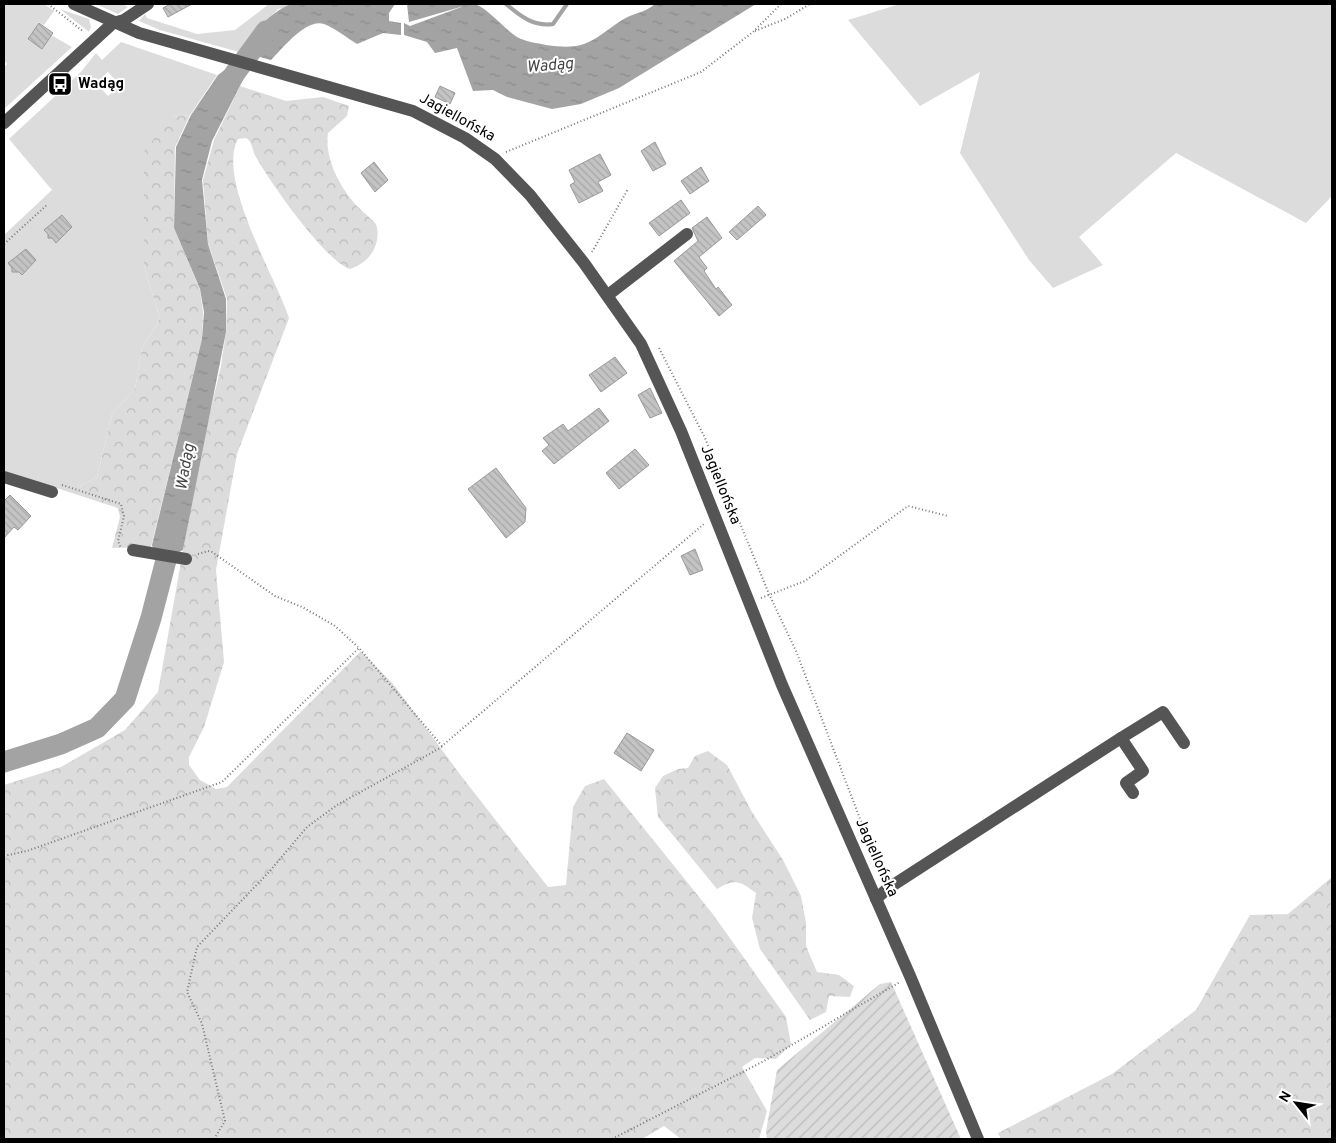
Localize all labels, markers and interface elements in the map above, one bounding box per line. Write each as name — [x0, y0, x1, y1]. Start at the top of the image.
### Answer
water label: Wadąg — [526, 54, 574, 78]
bus stop icon: Wadąg — [47, 71, 73, 97]
place label: Wadąg — [78, 75, 124, 94]
street label: Jagiellońska — [416, 89, 498, 147]
water label: Wadąg — [172, 442, 200, 492]
street label: Jagiellońska — [695, 443, 745, 527]
street label: Jagiellońska — [850, 816, 902, 900]
north arrow — [1271, 1078, 1321, 1128]
text: N — [1276, 1089, 1296, 1106]

